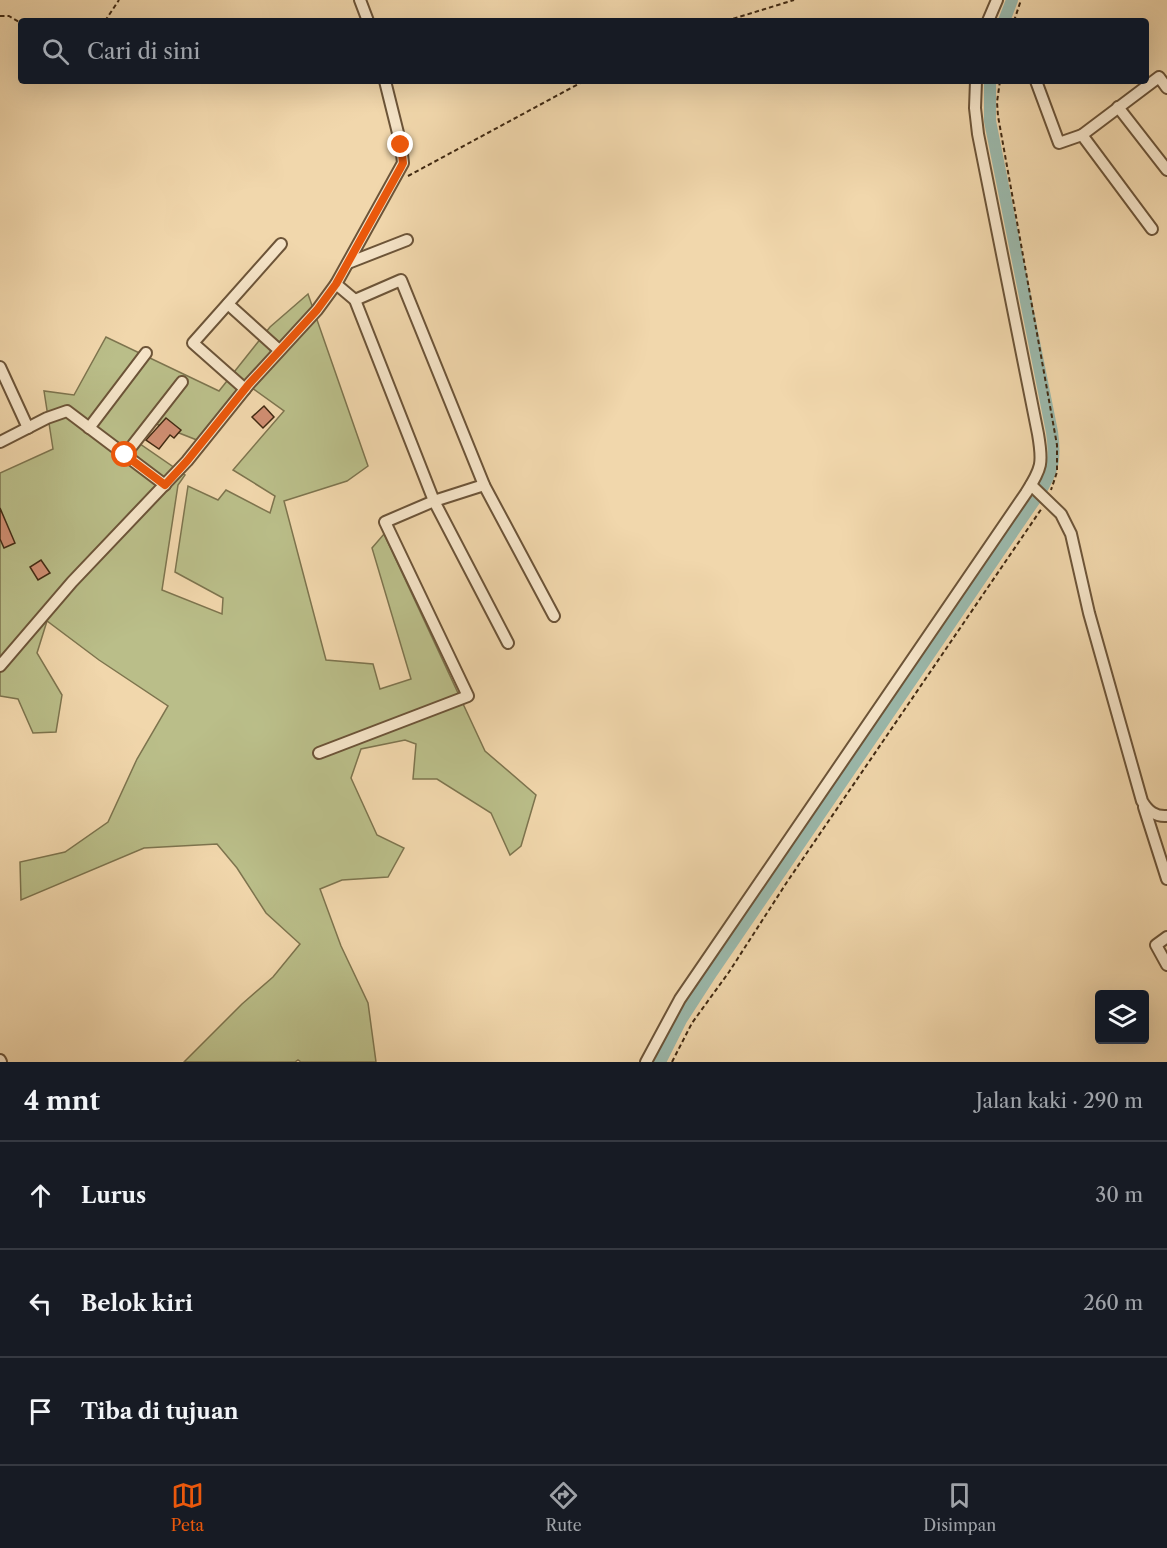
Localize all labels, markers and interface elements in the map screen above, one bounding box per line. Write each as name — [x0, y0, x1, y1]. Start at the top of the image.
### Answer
search box — [18, 18, 1149, 84]
icon: search — [39, 35, 72, 68]
text: Cari di sini — [87, 38, 200, 65]
route end — [387, 131, 413, 157]
route start — [111, 441, 137, 467]
map controls — [1095, 990, 1149, 1044]
button: layers — [1095, 990, 1149, 1044]
text: 4 mnt — [24, 1085, 100, 1117]
text: Jalan kaki · 290 m — [976, 1089, 1143, 1113]
icon: ahead — [24, 1179, 57, 1212]
text: Lurus — [81, 1182, 146, 1209]
text: 30 m — [1095, 1183, 1143, 1207]
icon: left — [24, 1287, 57, 1320]
text: Belok kiri — [81, 1290, 193, 1317]
text: 260 m — [1083, 1291, 1143, 1315]
icon: arrive — [24, 1395, 57, 1428]
text: Tiba di tujuan — [81, 1398, 239, 1425]
tab: Peta — [171, 1479, 204, 1535]
tab: Rute — [546, 1479, 582, 1535]
tab: Disimpan — [923, 1479, 996, 1535]

